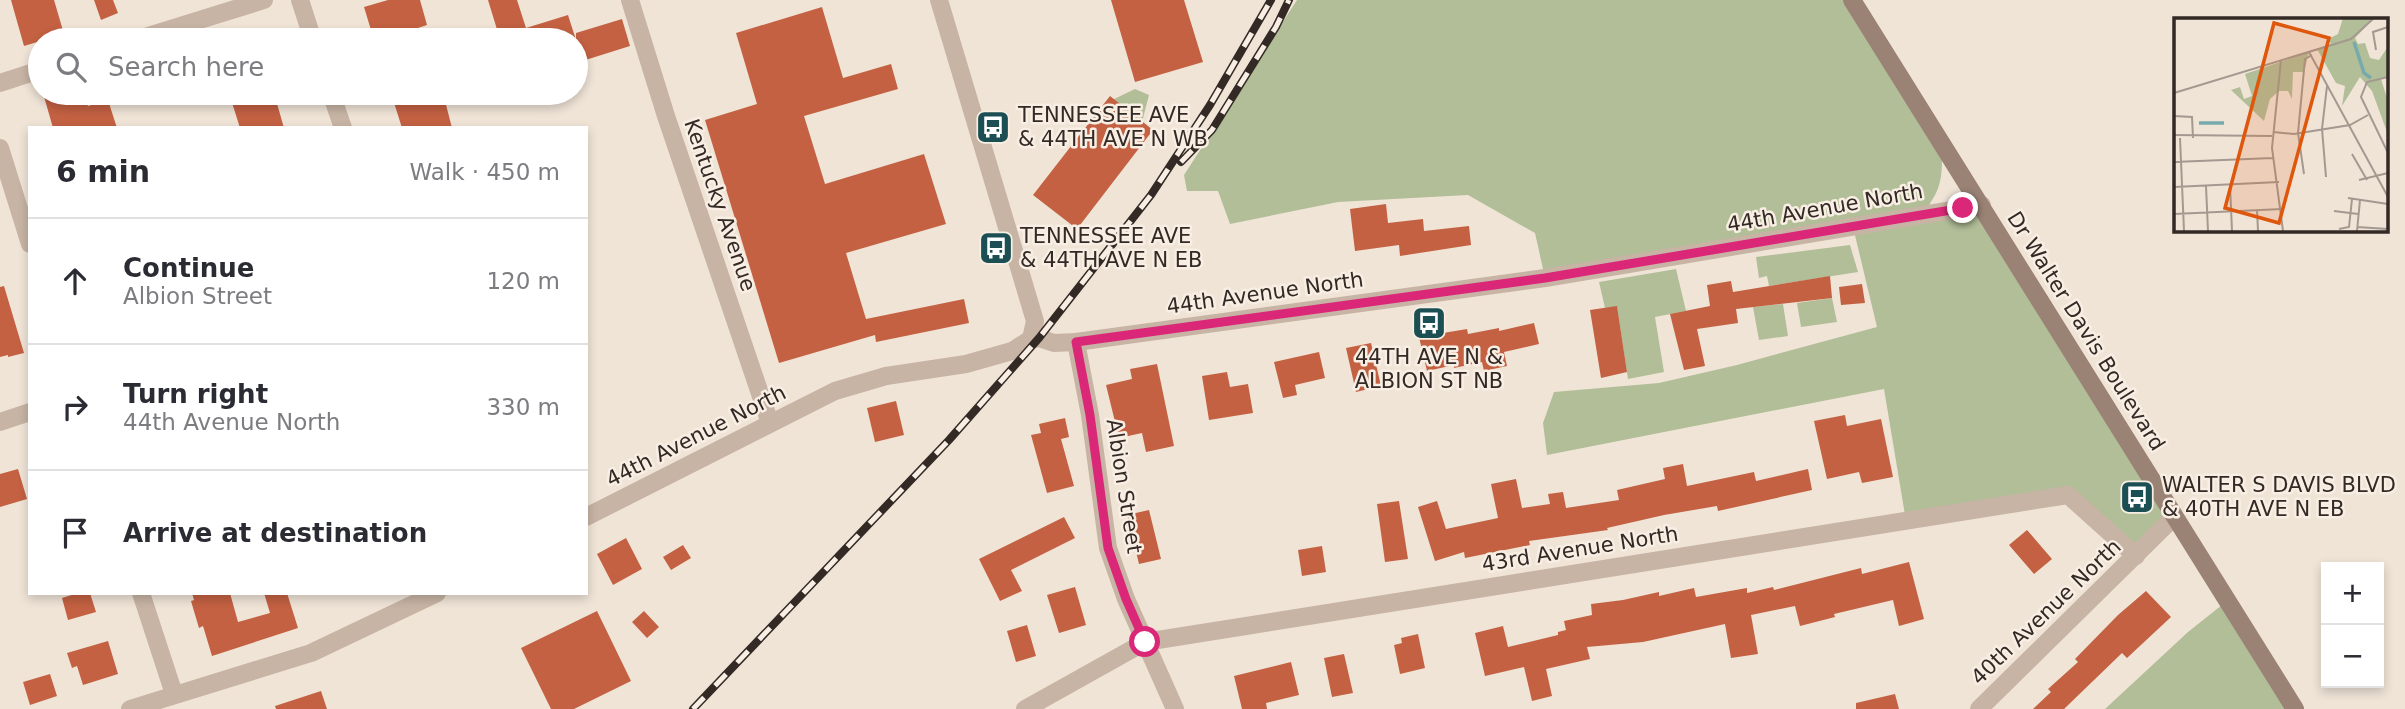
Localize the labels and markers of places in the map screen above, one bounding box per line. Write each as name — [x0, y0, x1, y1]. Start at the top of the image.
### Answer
place label: TENNESSEE AVE & 44TH AVE N WB — [1017, 103, 1208, 151]
bus stop icon: TENNESSEE AVE & 44TH AVE N WB — [974, 108, 1012, 146]
place label: TENNESSEE AVE & 44TH AVE N EB — [1019, 224, 1202, 272]
bus stop icon: TENNESSEE AVE & 44TH AVE N EB — [977, 229, 1015, 267]
bus stop icon: 44TH AVE N & ALBION ST NB — [1410, 304, 1448, 342]
place label: 44TH AVE N & ALBION ST NB — [1355, 345, 1503, 393]
place label: WALTER S DAVIS BLVD & 40TH AVE N EB — [2162, 473, 2396, 521]
bus stop icon: WALTER S DAVIS BLVD & 40TH AVE N EB — [2118, 478, 2156, 516]

